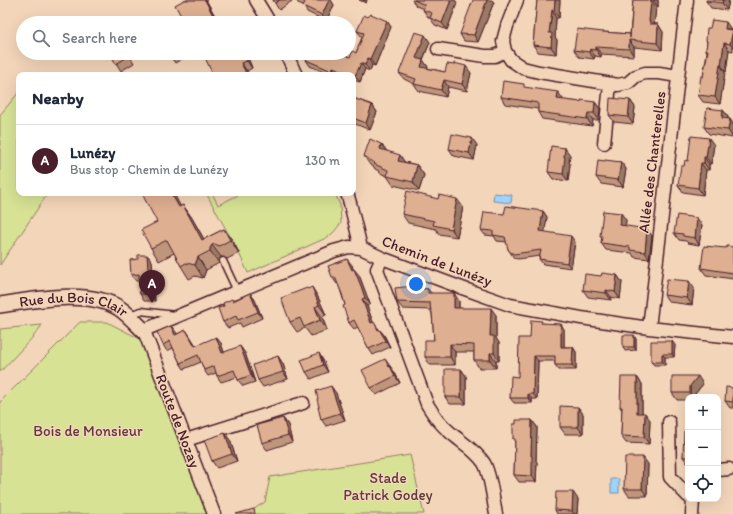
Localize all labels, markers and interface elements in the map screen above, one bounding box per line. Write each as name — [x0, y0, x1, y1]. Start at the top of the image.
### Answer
search box — [16, 16, 356, 60]
icon: search — [30, 27, 52, 49]
text: Search here — [62, 29, 137, 47]
text: Nearby — [32, 88, 84, 108]
street label: Allée des Chanterelles — [634, 90, 670, 234]
text: Lunézy — [70, 144, 115, 162]
text: A — [41, 153, 49, 168]
text: 130 m — [305, 153, 340, 168]
text: Bus stop · Chemin de Lunézy — [70, 162, 228, 177]
street label: Chemin de Lunézy — [379, 232, 495, 290]
pin: A — [139, 270, 165, 303]
your location — [406, 274, 426, 294]
street label: Rue du Bois Clair — [18, 288, 132, 321]
street label: Route de Nozay — [152, 371, 204, 471]
map controls — [685, 394, 721, 502]
button: + — [685, 394, 721, 430]
park label: Bois de Monsieur — [33, 422, 143, 440]
button: − — [685, 430, 721, 466]
button: locate — [685, 466, 721, 502]
park label: Stade Patrick Godey — [343, 469, 433, 504]

